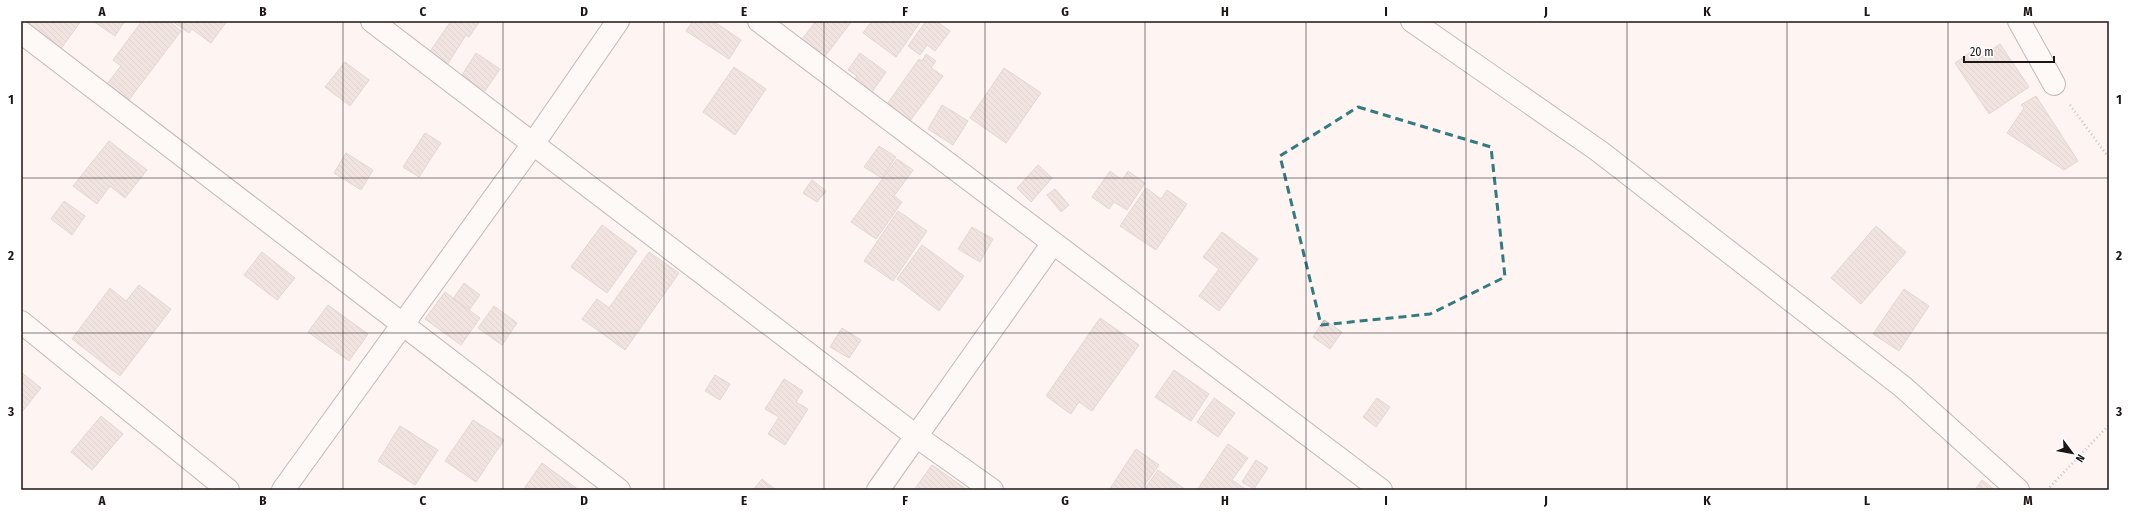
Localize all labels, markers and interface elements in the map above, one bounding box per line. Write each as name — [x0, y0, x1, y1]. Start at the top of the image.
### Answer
text: A — [97, 4, 106, 19]
text: B — [259, 4, 267, 19]
text: C — [420, 4, 427, 19]
text: D — [580, 4, 588, 19]
text: E — [741, 4, 747, 19]
text: F — [902, 4, 908, 19]
text: G — [1061, 4, 1069, 19]
text: H — [1221, 4, 1229, 19]
text: I — [1384, 4, 1388, 19]
text: J — [1543, 4, 1548, 19]
text: K — [1703, 4, 1711, 19]
text: L — [1864, 4, 1870, 19]
text: M — [2023, 4, 2033, 19]
scale bar — [1964, 38, 2054, 64]
text: 20 m — [1970, 45, 1994, 59]
text: 1 — [8, 92, 14, 107]
text: 1 — [2116, 92, 2122, 107]
text: 2 — [7, 248, 14, 263]
text: 2 — [2115, 248, 2122, 263]
text: 3 — [7, 404, 14, 419]
text: 3 — [2115, 404, 2122, 419]
north arrow — [2052, 433, 2092, 473]
text: N — [2073, 452, 2087, 464]
text: A — [97, 493, 106, 508]
text: B — [259, 493, 267, 508]
text: C — [420, 493, 427, 508]
text: D — [580, 493, 588, 508]
text: E — [741, 493, 747, 508]
text: F — [902, 493, 908, 508]
text: G — [1061, 493, 1069, 508]
text: H — [1221, 493, 1229, 508]
text: I — [1384, 493, 1388, 508]
text: J — [1543, 493, 1548, 508]
text: K — [1703, 493, 1711, 508]
text: L — [1864, 493, 1870, 508]
text: M — [2023, 493, 2033, 508]

